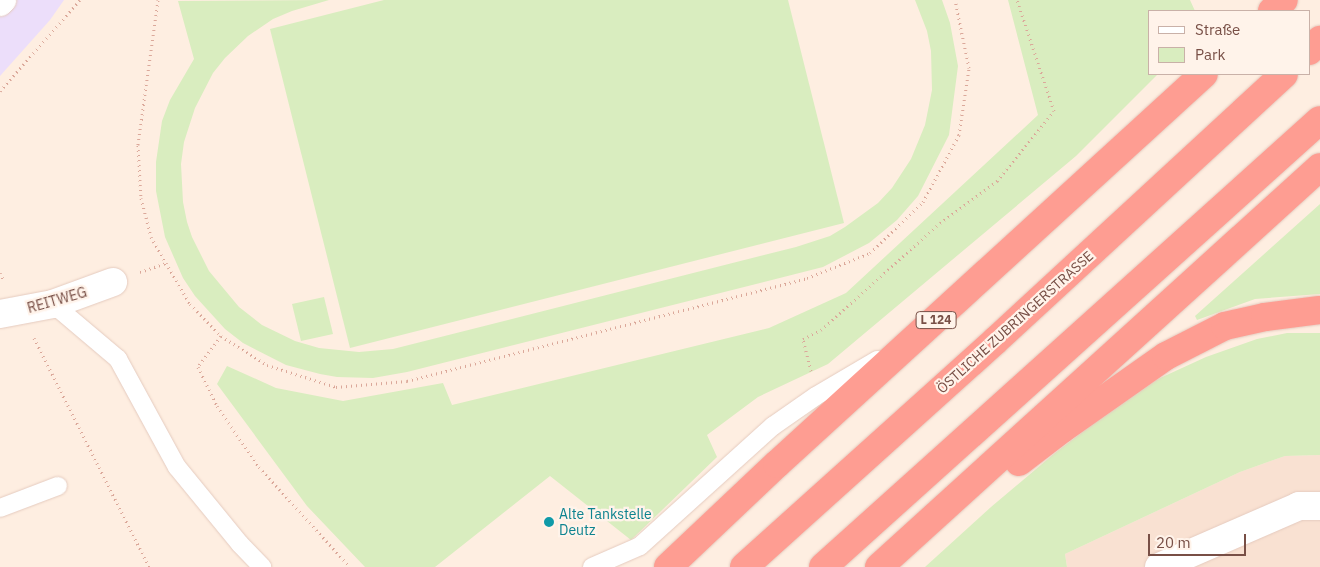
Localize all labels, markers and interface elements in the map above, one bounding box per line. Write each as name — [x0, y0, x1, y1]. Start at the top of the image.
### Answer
legend — [1148, 10, 1310, 75]
text: Straße — [1195, 20, 1240, 39]
text: Park — [1195, 45, 1225, 64]
street label: ÖSTLICHE ZUBRINGERSTRASSE — [933, 247, 1097, 397]
street label: REITWEG — [25, 283, 89, 317]
road number: L 124 — [915, 310, 957, 330]
place label: Alte Tankstelle Deutz — [559, 506, 652, 538]
marker: Alte Tankstelle Deutz — [543, 516, 555, 528]
scale bar — [1150, 524, 1248, 556]
text: 20 m — [1156, 533, 1191, 552]

